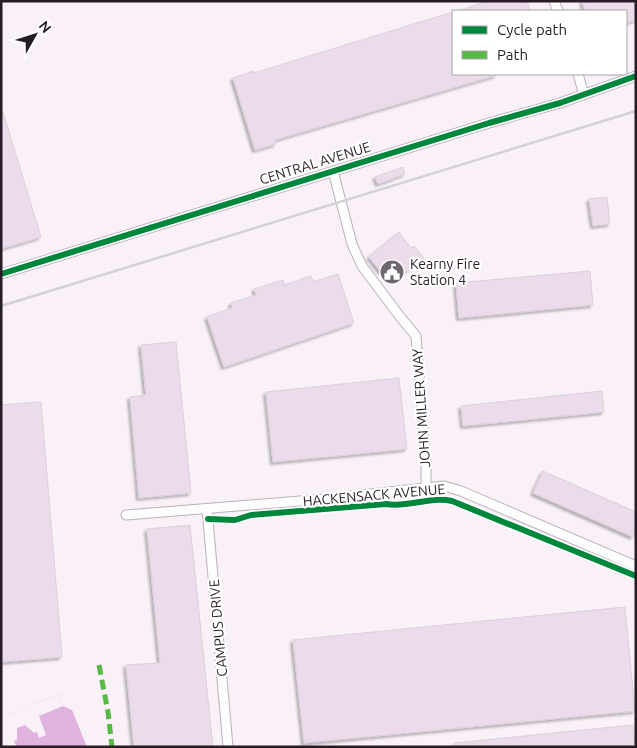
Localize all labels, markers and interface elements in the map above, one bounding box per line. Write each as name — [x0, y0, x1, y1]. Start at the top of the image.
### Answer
north arrow — [10, 10, 60, 60]
legend — [452, 10, 627, 75]
text: N — [36, 18, 55, 36]
text: Cycle path — [497, 21, 567, 38]
text: Path — [497, 46, 528, 63]
street label: CENTRAL AVENUE — [258, 138, 373, 188]
place label: Kearny Fire Station 4 — [410, 256, 480, 288]
public building icon: Kearny Fire Station 4 — [379, 259, 405, 285]
street label: JOHN MILLER WAY — [409, 348, 433, 468]
street label: HACKENSACK AVENUE — [302, 481, 446, 509]
street label: CAMPUS DRIVE — [206, 579, 230, 677]

